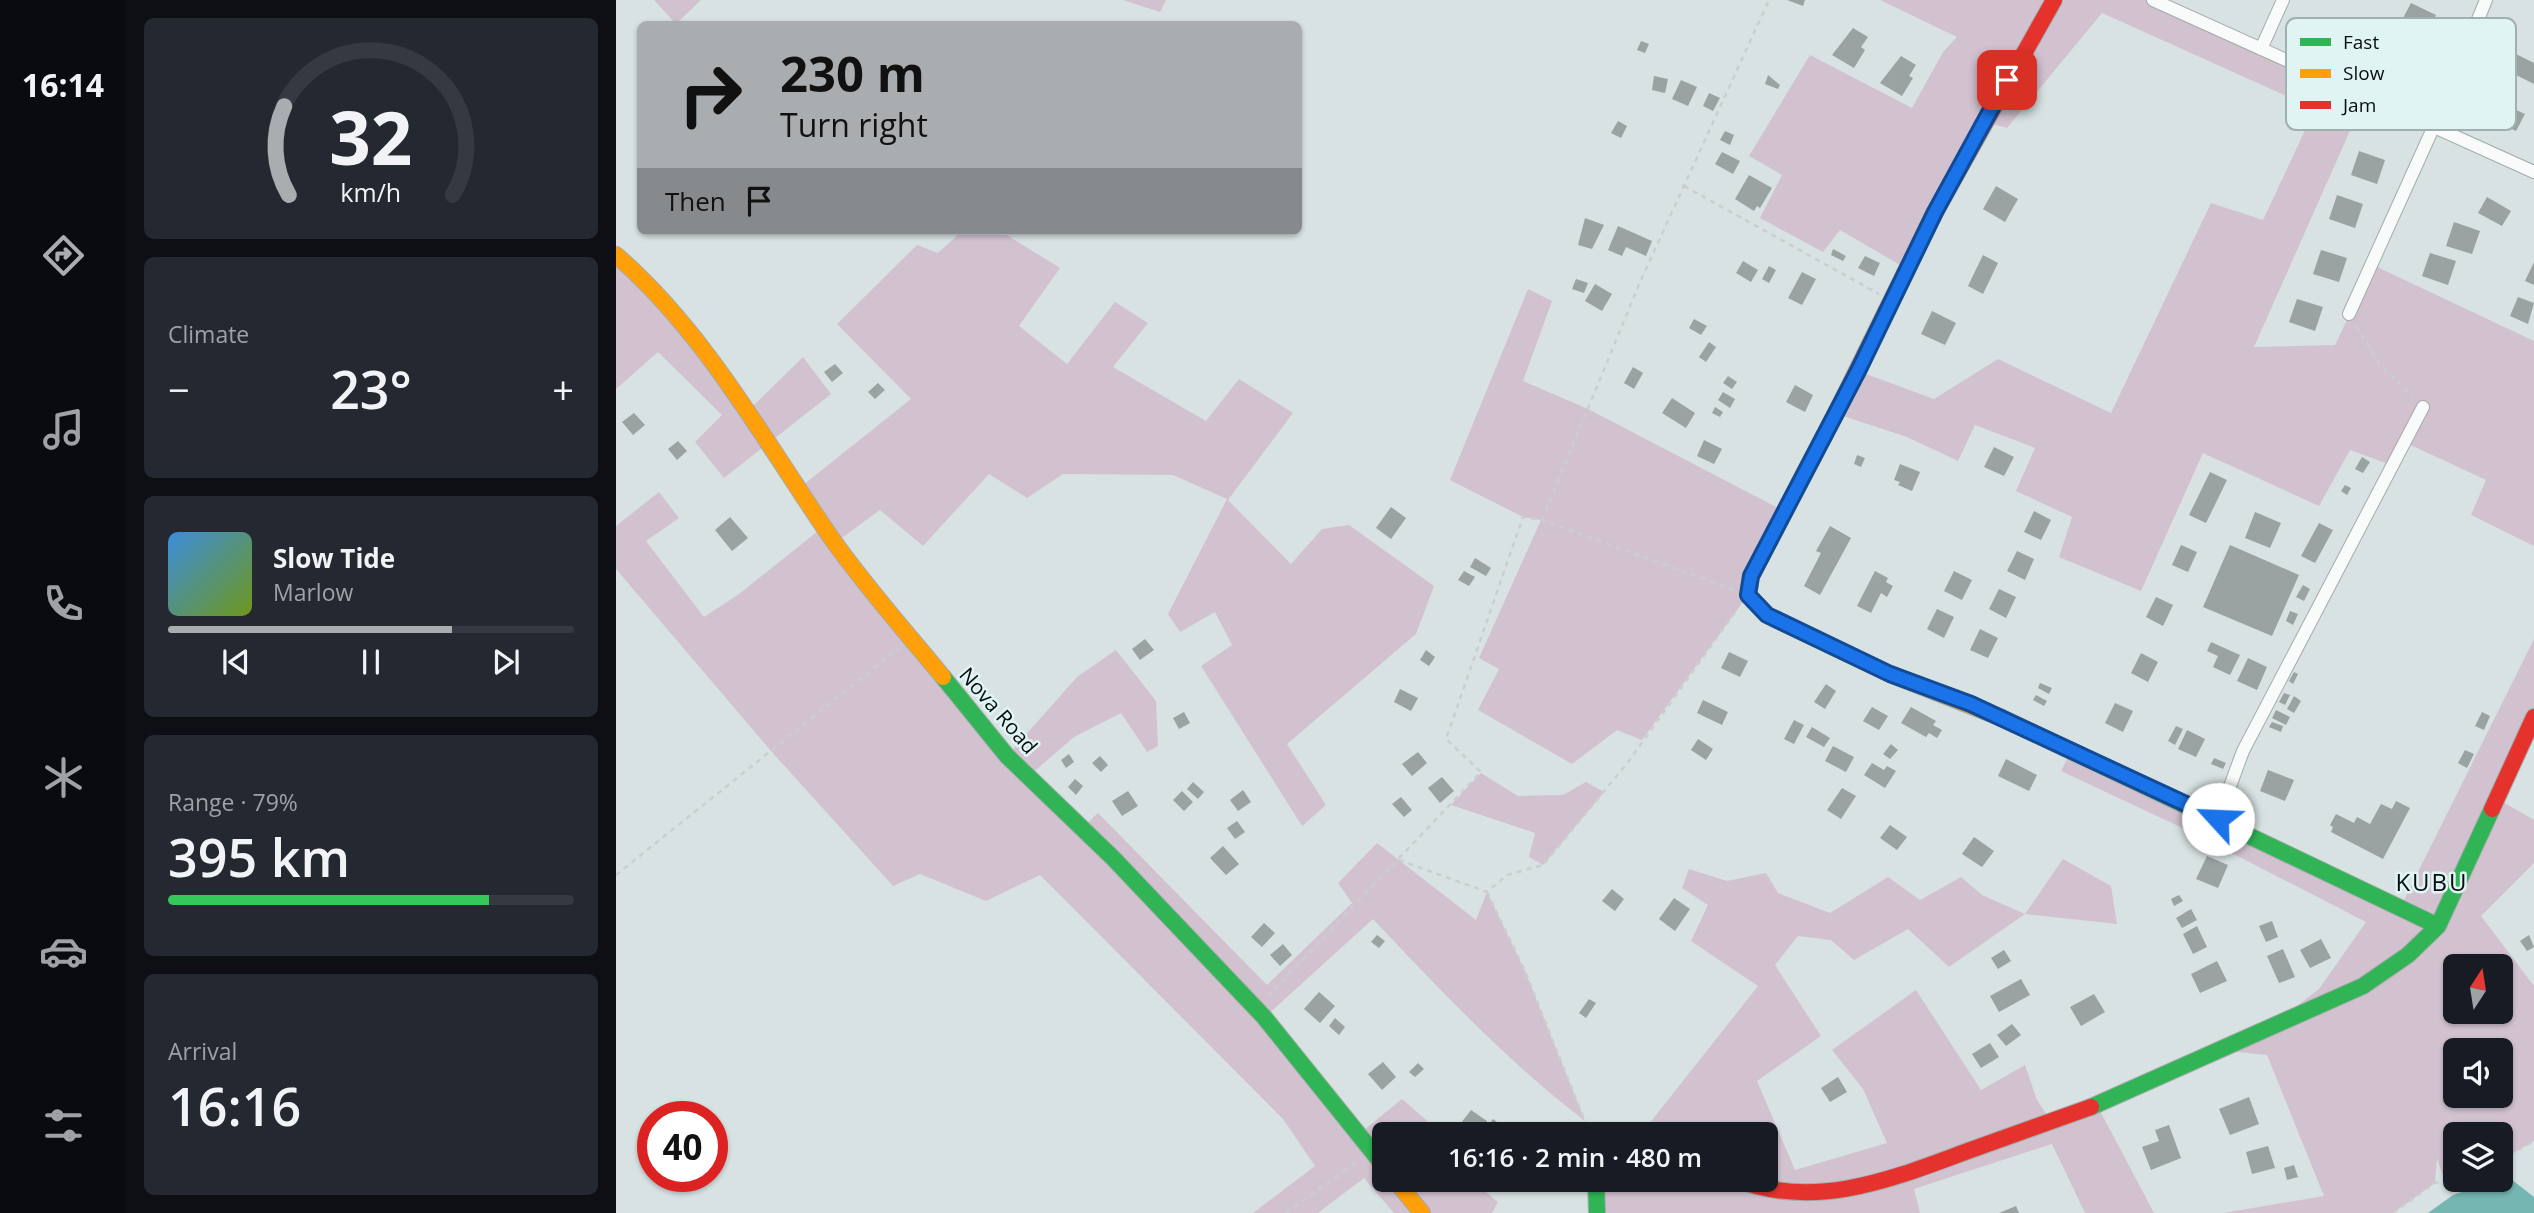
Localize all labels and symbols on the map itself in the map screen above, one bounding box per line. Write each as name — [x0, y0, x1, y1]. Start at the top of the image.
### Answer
legend — [2286, 18, 2516, 130]
text: Fast — [2343, 29, 2379, 55]
pin — [1977, 50, 2037, 110]
text: Slow — [2343, 60, 2385, 86]
text: Jam — [2341, 92, 2376, 118]
street label: Nova Road — [953, 661, 1044, 760]
position arrow — [2181, 782, 2255, 856]
district label: KUBU — [2395, 865, 2469, 898]
north arrow — [2443, 954, 2513, 1024]
speed limit sign: 40 — [637, 1101, 728, 1192]

